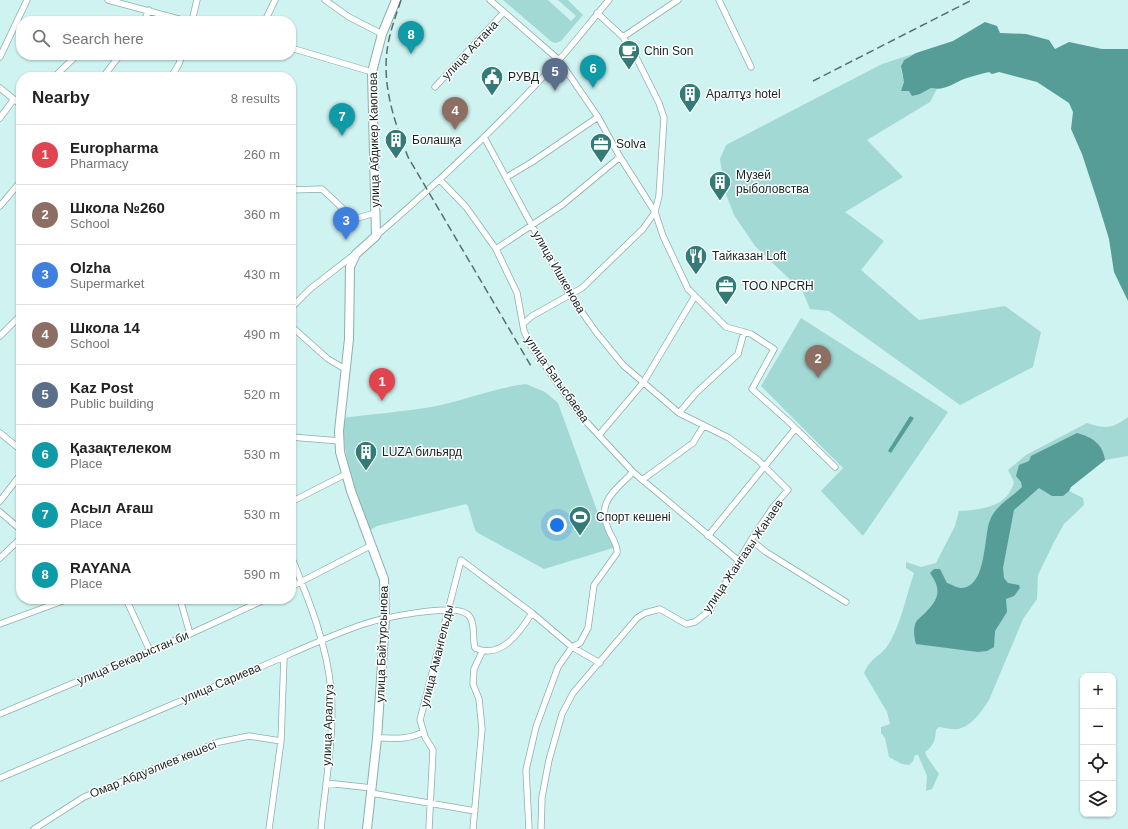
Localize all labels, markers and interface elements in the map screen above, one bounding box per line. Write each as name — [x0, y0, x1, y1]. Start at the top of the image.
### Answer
search box — [16, 16, 296, 60]
street label: улица Астана — [439, 17, 501, 82]
pin: 8 — [398, 21, 424, 54]
icon: search — [30, 27, 52, 49]
text: Search here — [62, 30, 144, 47]
cafe icon: Chin Son — [616, 38, 642, 71]
place label: Chin Son — [644, 44, 693, 58]
pin: 6 — [580, 55, 606, 88]
pin: 5 — [542, 58, 568, 91]
public building icon: РУВД — [479, 64, 505, 97]
place label: РУВД — [508, 70, 539, 84]
street label: улица Абдикер Каюпова — [366, 72, 382, 208]
building icon: Аралтұз hotel — [677, 81, 703, 114]
place label: Аралтұз hotel — [706, 87, 781, 101]
text: Nearby — [32, 88, 90, 107]
text: 8 results — [231, 91, 280, 106]
pin: 4 — [442, 97, 468, 130]
pin: 7 — [329, 103, 355, 136]
building icon: Болашқа — [383, 127, 409, 160]
office icon: Solva — [588, 131, 614, 164]
place label: Болашқа — [412, 133, 462, 147]
place label: Solva — [616, 137, 646, 151]
text: Europharma — [70, 139, 158, 156]
text: 1 — [41, 147, 49, 162]
text: 260 m — [244, 147, 280, 162]
text: Pharmacy — [70, 156, 129, 171]
place label: Музей рыболовства — [736, 168, 809, 196]
building icon: Музей рыболовства — [707, 169, 733, 202]
text: Школа №260 — [70, 199, 165, 216]
text: 2 — [41, 207, 49, 222]
text: 360 m — [244, 207, 280, 222]
pin: 3 — [333, 207, 359, 240]
text: School — [70, 216, 110, 231]
street label: улица Ишкенова — [530, 228, 588, 316]
restaurant icon: Тайказан Loft — [683, 243, 709, 276]
place label: Тайказан Loft — [712, 249, 787, 263]
text: Olzha — [70, 259, 111, 276]
text: 3 — [41, 267, 49, 282]
text: 430 m — [244, 267, 280, 282]
office icon: TOO NPCRH — [713, 273, 739, 306]
text: Supermarket — [70, 276, 144, 291]
place label: TOO NPCRH — [742, 279, 814, 293]
text: Школа 14 — [70, 319, 140, 336]
text: 4 — [41, 327, 49, 342]
text: 490 m — [244, 327, 280, 342]
street label: улица Багысбаева — [522, 333, 592, 425]
text: School — [70, 336, 110, 351]
pin: 2 — [805, 345, 831, 378]
pin: 1 — [369, 368, 395, 401]
text: Kaz Post — [70, 379, 133, 396]
text: 5 — [41, 387, 49, 402]
text: 520 m — [244, 387, 280, 402]
text: Public building — [70, 396, 154, 411]
text: Қазақтелеком — [70, 439, 172, 456]
building icon: LUZA бильярд — [353, 439, 379, 472]
place label: LUZA бильярд — [382, 445, 462, 459]
text: 6 — [41, 447, 49, 462]
text: 530 m — [244, 447, 280, 462]
text: Place — [70, 456, 103, 471]
street label: улица Жангазы Жанаев — [700, 497, 786, 615]
text: Асыл Ағаш — [70, 499, 153, 516]
sports icon: Спорт кешені — [567, 504, 593, 537]
text: 7 — [41, 507, 49, 522]
text: 530 m — [244, 507, 280, 522]
place label: Спорт кешені — [596, 510, 671, 524]
your location — [547, 515, 567, 535]
text: Place — [70, 516, 103, 531]
text: RAYANA — [70, 559, 131, 576]
text: 8 — [41, 567, 49, 582]
text: 590 m — [244, 567, 280, 582]
text: Place — [70, 576, 103, 591]
street label: улица Байтурсынова — [373, 585, 391, 703]
street label: улица Амангельды — [417, 603, 457, 709]
street label: улица Бекарыстан би — [75, 628, 191, 688]
street label: улица Сариева — [179, 660, 263, 706]
map controls — [1080, 673, 1116, 817]
button: + — [1080, 673, 1116, 709]
street label: улица Аралтуз — [320, 683, 336, 766]
button: − — [1080, 709, 1116, 745]
street label: Омар Абдуәлиев көшесі — [88, 737, 218, 801]
button: locate — [1080, 745, 1116, 781]
button: layers — [1080, 781, 1116, 817]

